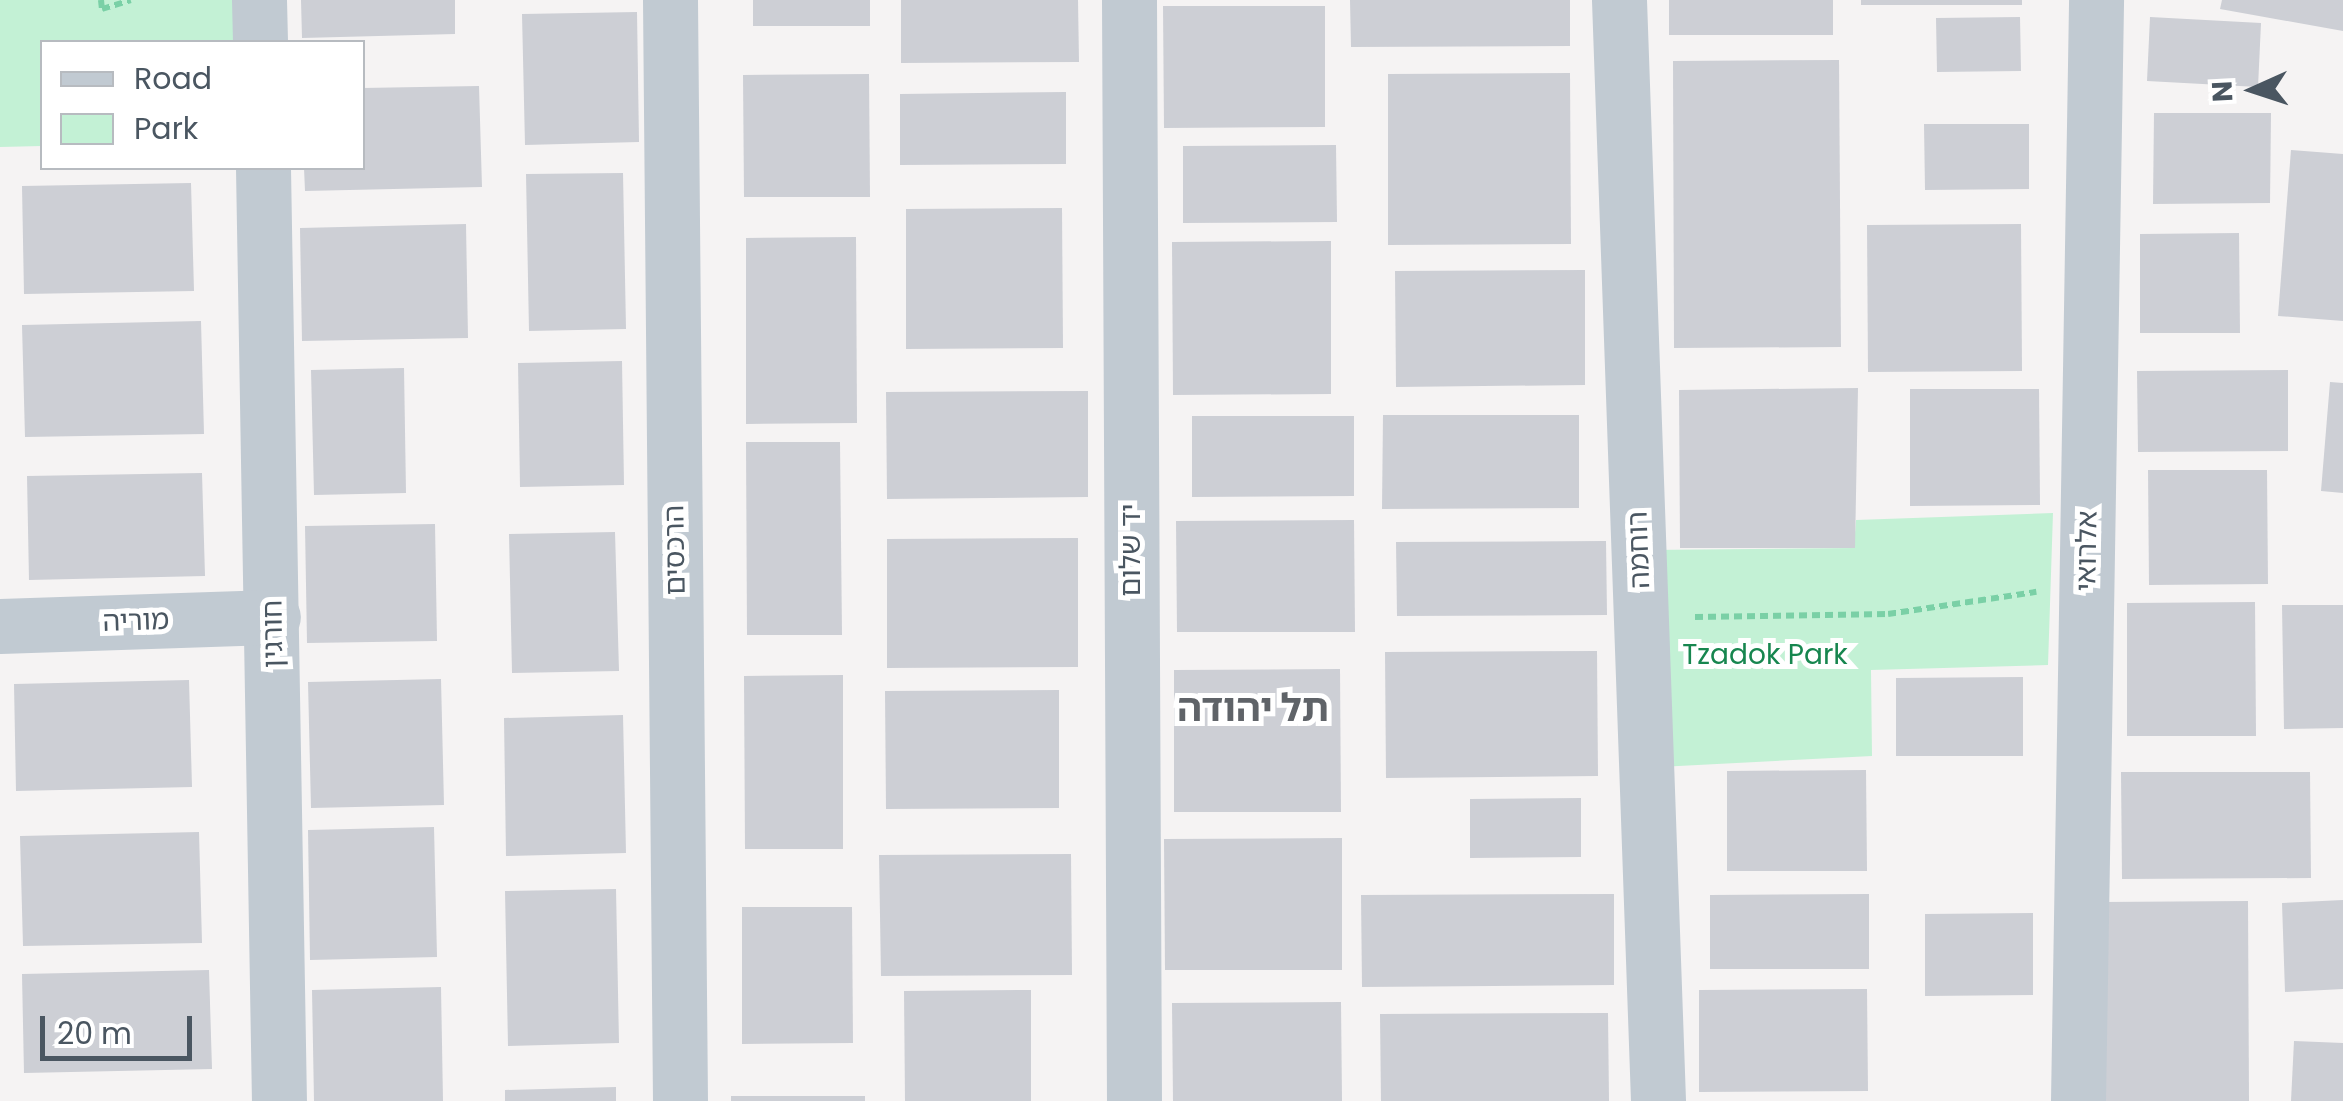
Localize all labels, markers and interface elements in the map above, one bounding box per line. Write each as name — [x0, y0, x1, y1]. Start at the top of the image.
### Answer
legend — [40, 40, 365, 170]
north arrow — [2203, 40, 2303, 140]
text: Road — [134, 57, 212, 100]
text: N — [2203, 80, 2243, 103]
text: Park — [134, 107, 198, 150]
street label: יד שלום — [1114, 503, 1148, 597]
street label: הרכסים — [657, 505, 693, 595]
street label: אלרואי — [2069, 510, 2105, 592]
street label: רוחמה — [1621, 511, 1657, 589]
street label: חורגין — [256, 600, 290, 668]
street label: מוריה — [102, 603, 170, 639]
park label: Tzadok Park — [1682, 638, 1848, 672]
district label: תל יהודה — [1177, 685, 1329, 731]
scale bar — [45, 996, 198, 1058]
text: 20 m — [57, 1012, 132, 1055]

